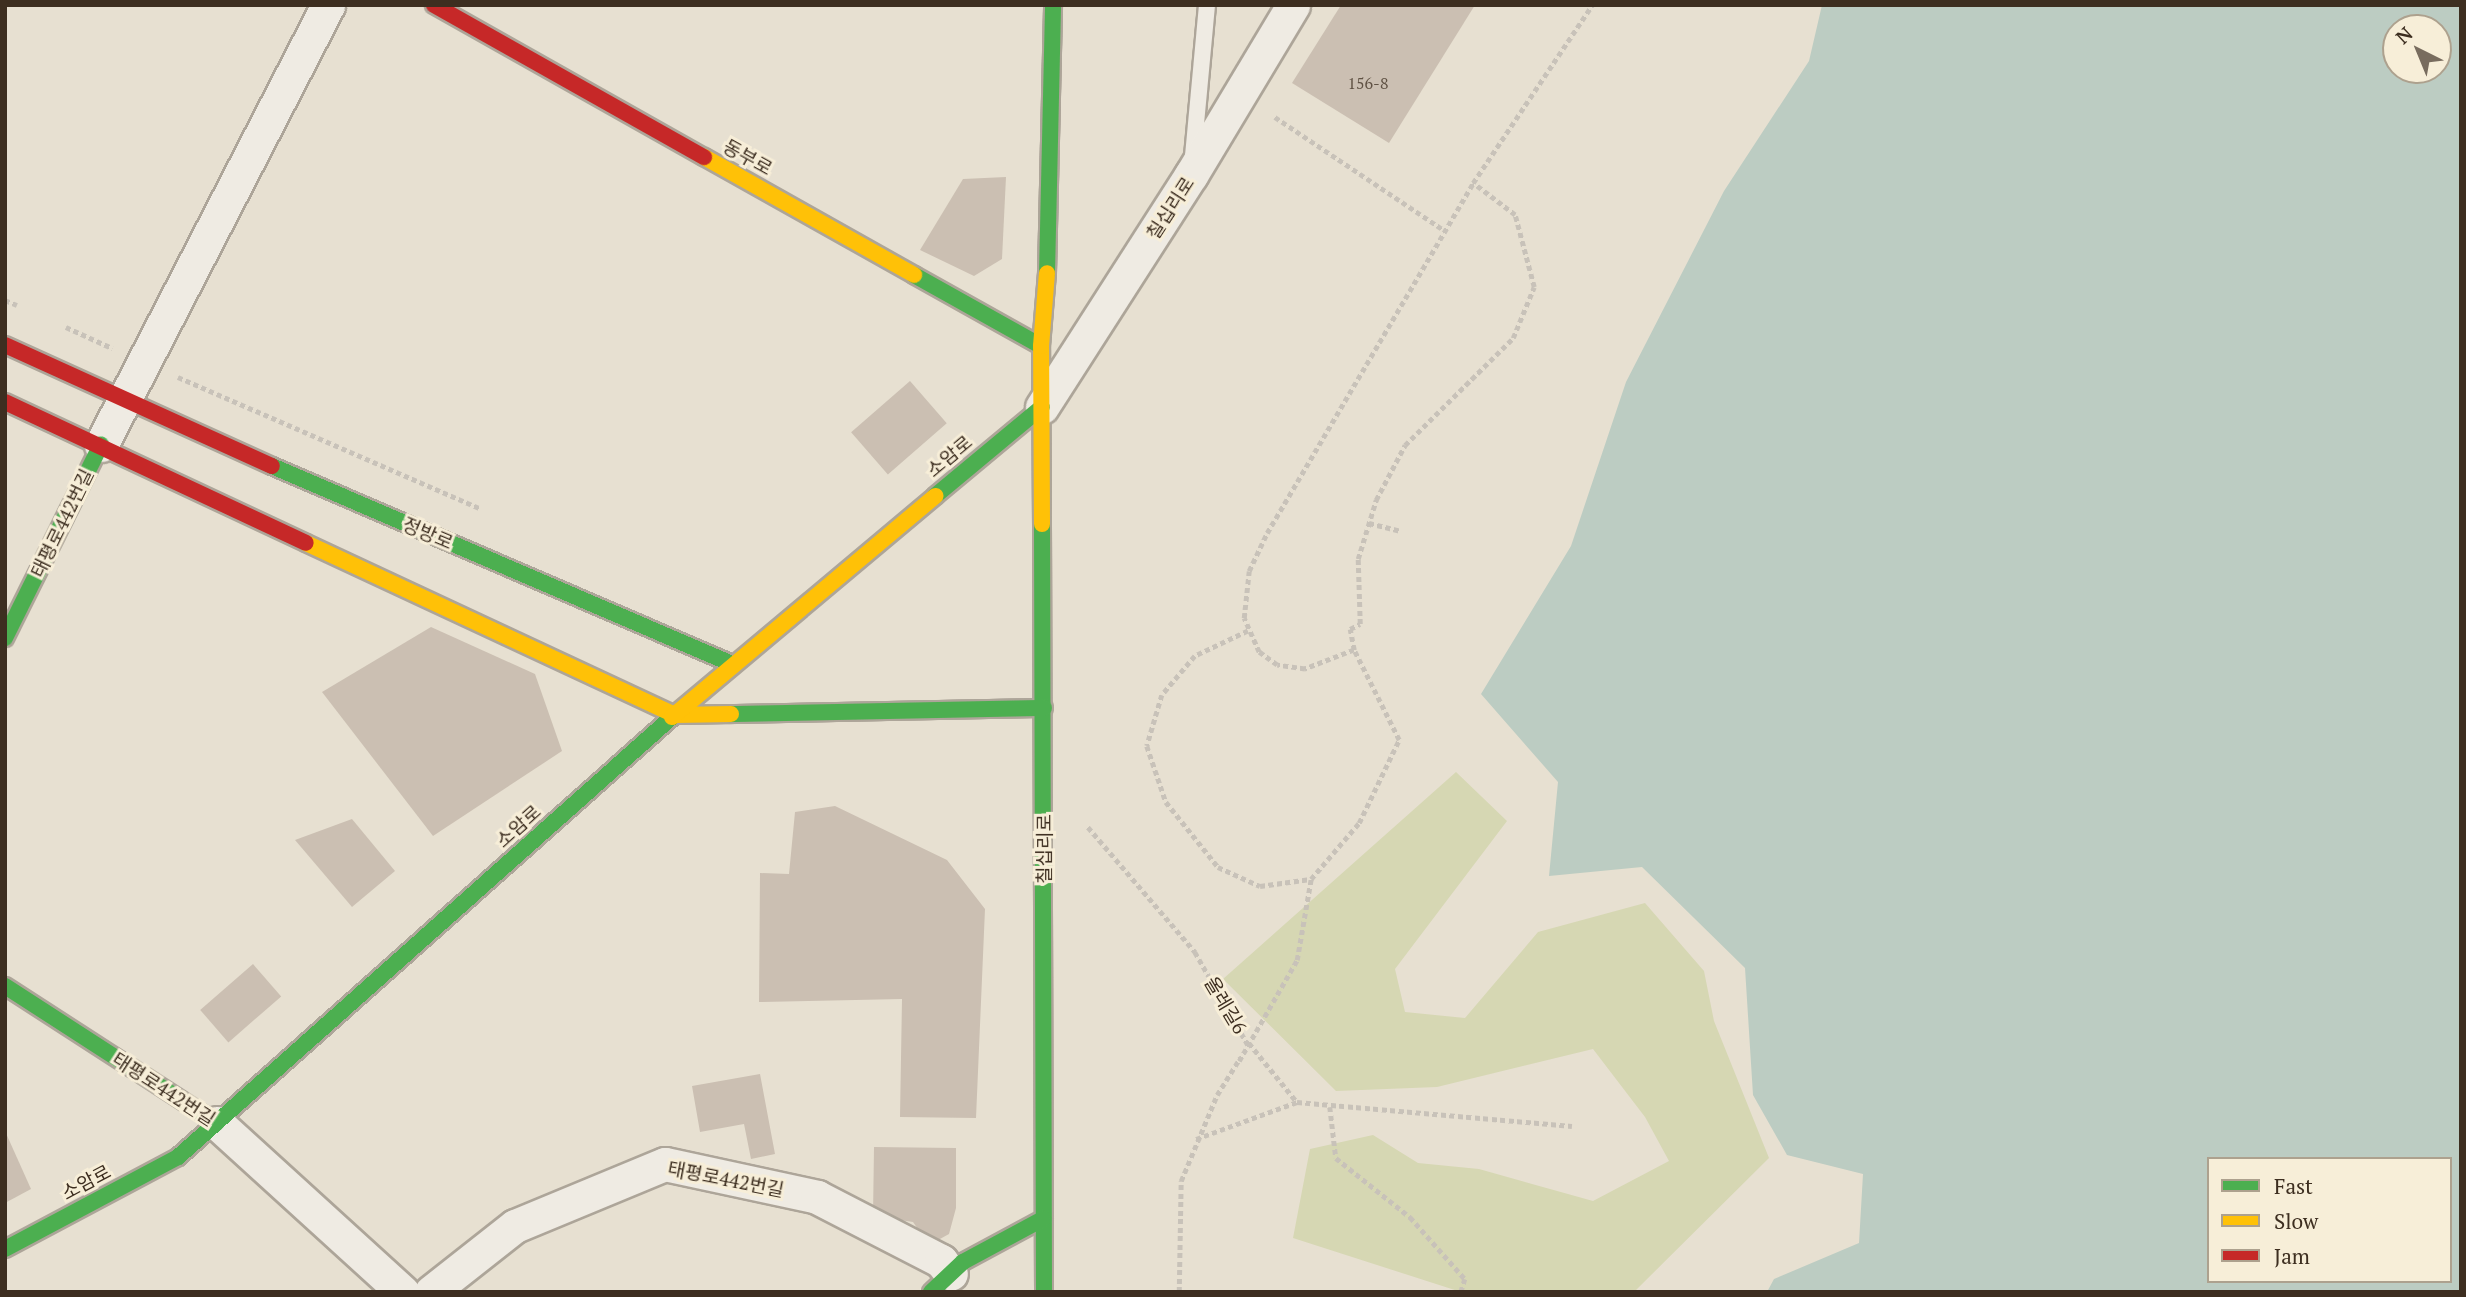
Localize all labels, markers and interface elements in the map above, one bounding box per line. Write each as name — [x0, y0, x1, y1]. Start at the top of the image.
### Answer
north arrow — [2382, 14, 2452, 84]
text: N — [2390, 21, 2417, 49]
house number: 156-8 — [1348, 73, 1388, 93]
street label: 동부로 — [720, 134, 776, 180]
street label: 칠십리로 — [1141, 172, 1199, 244]
street label: 소암로 — [922, 430, 976, 482]
street label: 태평로442번길 — [26, 465, 98, 581]
street label: 정방로 — [399, 512, 457, 554]
street label: 소암로 — [491, 800, 545, 852]
street label: 칠십리로 — [1033, 814, 1055, 884]
street label: 올레길6 — [1200, 972, 1252, 1038]
street label: 태평로442번길 — [108, 1047, 220, 1131]
street label: 태평로442번길 — [666, 1157, 786, 1201]
legend — [2207, 1157, 2452, 1283]
street label: 소암로 — [57, 1160, 115, 1204]
text: Fast — [2274, 1172, 2313, 1200]
text: Slow — [2274, 1207, 2318, 1235]
text: Jam — [2274, 1242, 2310, 1270]

